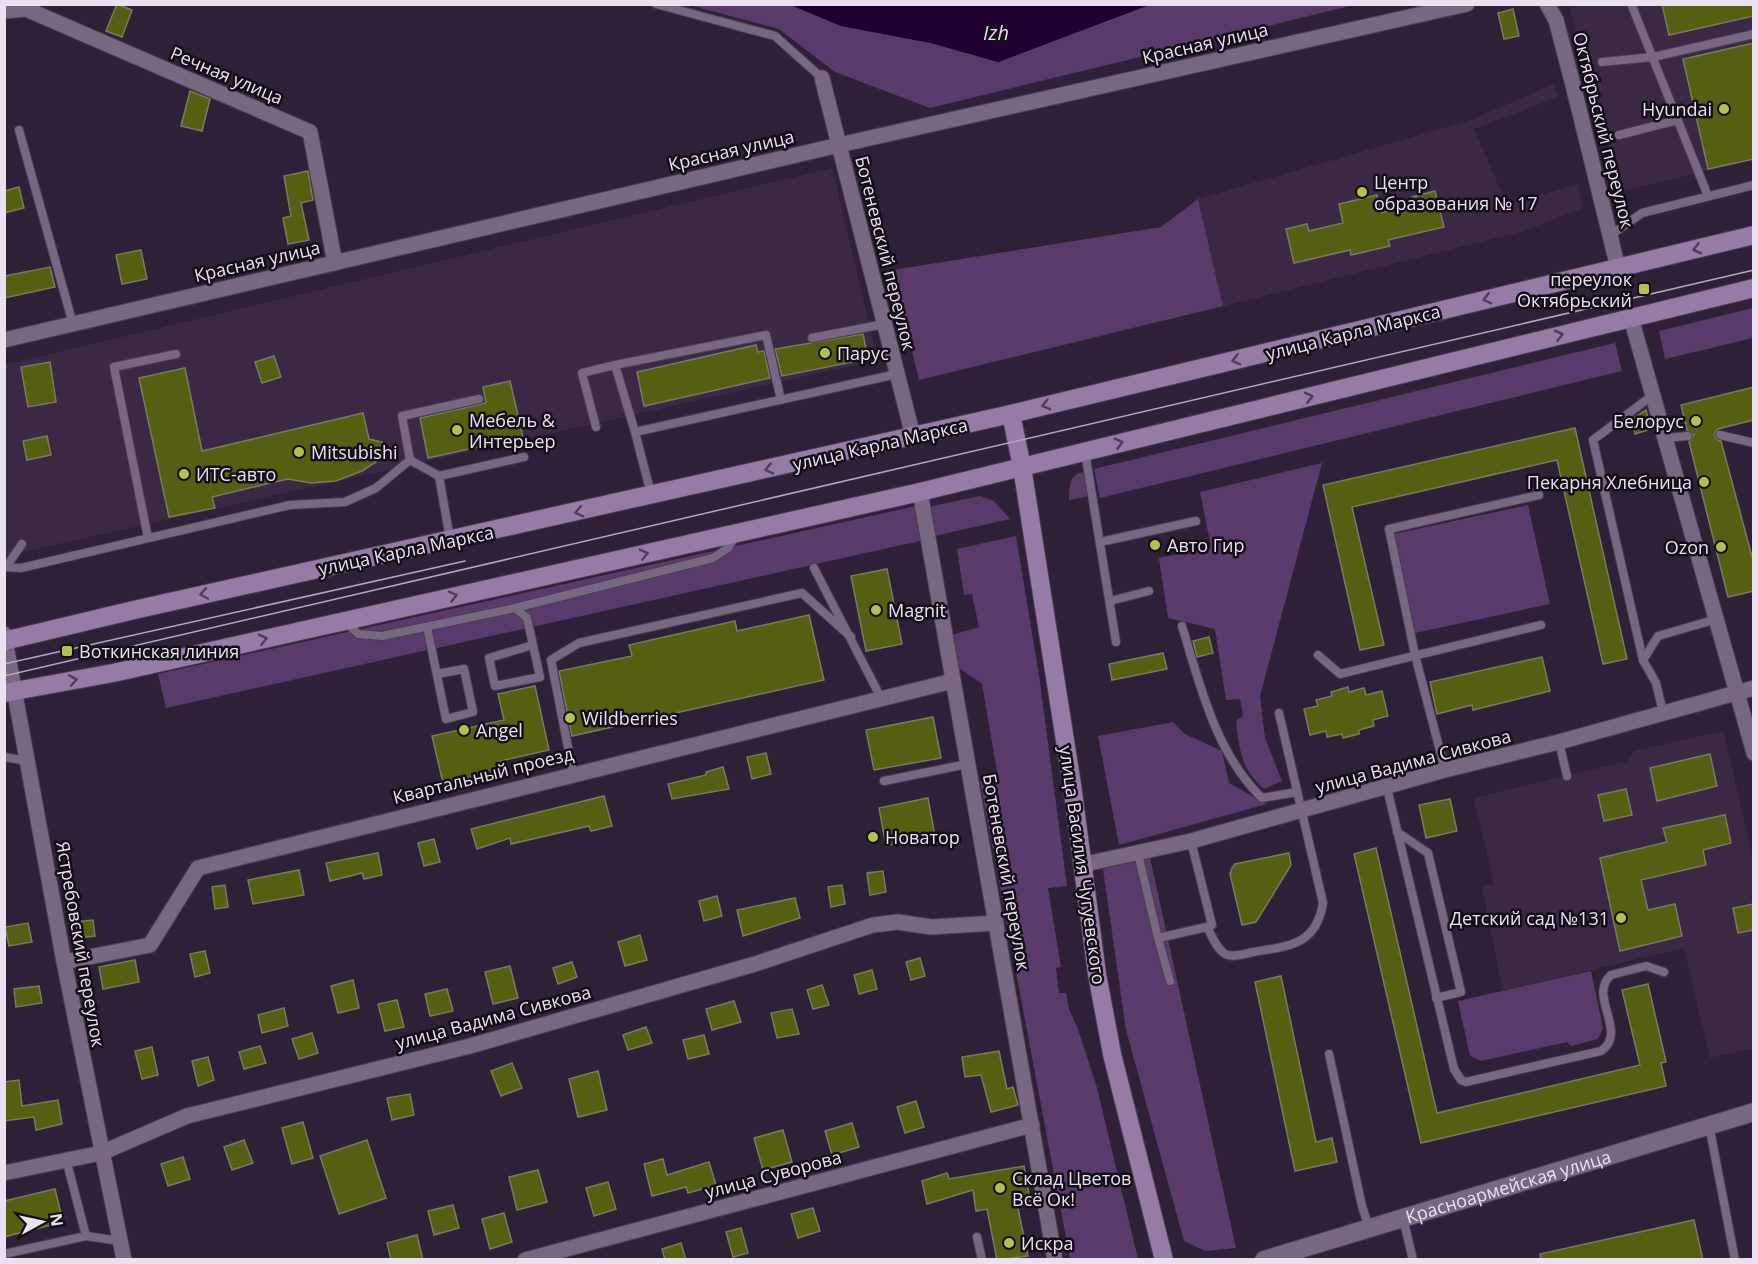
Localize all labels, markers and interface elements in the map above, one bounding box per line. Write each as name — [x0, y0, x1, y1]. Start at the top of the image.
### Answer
street label: Красная улица — [1140, 17, 1270, 69]
water label: Izh — [983, 19, 1009, 46]
street label: Октябрьский переулок — [1568, 29, 1640, 231]
street label: Речная улица — [167, 41, 287, 109]
place label: Hyundai — [1642, 97, 1712, 121]
marker: Hyundai — [1717, 102, 1731, 116]
street label: Красная улица — [666, 124, 796, 176]
street label: Ботеневский переулок — [850, 153, 922, 353]
place label: Центр образования № 17 — [1374, 170, 1538, 215]
marker: Центр образования № 17 — [1355, 185, 1369, 199]
street label: Красная улица — [192, 235, 322, 287]
one-way arrow — [1692, 241, 1702, 254]
place label: переулок Октябрьский — [1517, 267, 1633, 312]
marker: переулок Октябрьский — [1637, 282, 1651, 296]
one-way arrow — [1482, 292, 1492, 305]
street label: улица Карла Маркса — [1263, 299, 1443, 365]
one-way arrow — [1554, 330, 1564, 343]
place label: Парус — [837, 341, 889, 365]
marker: Парус — [818, 346, 832, 360]
one-way arrow — [1231, 352, 1241, 365]
one-way arrow — [1303, 391, 1313, 404]
one-way arrow — [1041, 398, 1051, 411]
place label: Мебель & Интерьер — [469, 408, 556, 453]
place label: Белорус — [1613, 409, 1684, 433]
street label: улица Карла Маркса — [790, 412, 970, 476]
marker: Белорус — [1689, 414, 1703, 428]
marker: Мебель & Интерьер — [450, 423, 464, 437]
one-way arrow — [1114, 438, 1124, 451]
place label: Mitsubishi — [311, 440, 397, 464]
marker: Mitsubishi — [292, 445, 306, 459]
one-way arrow — [764, 461, 774, 474]
place label: ИТС-авто — [196, 462, 276, 486]
marker: ИТС-авто — [177, 467, 191, 481]
place label: Пекарня Хлебница — [1527, 470, 1692, 494]
marker: Пекарня Хлебница — [1697, 475, 1711, 489]
one-way arrow — [574, 504, 584, 517]
street label: улица Карла Маркса — [316, 520, 496, 580]
place label: Авто Гир — [1167, 533, 1245, 557]
place label: Ozon — [1665, 535, 1709, 559]
marker: Авто Гир — [1148, 538, 1162, 552]
marker: Ozon — [1714, 540, 1728, 554]
one-way arrow — [638, 548, 648, 561]
one-way arrow — [199, 587, 209, 600]
one-way arrow — [448, 591, 458, 604]
place label: Magnit — [888, 598, 946, 622]
marker: Magnit — [869, 603, 883, 617]
one-way arrow — [258, 633, 268, 646]
place label: Воткинская линия — [79, 639, 239, 663]
marker: Воткинская линия — [60, 644, 74, 658]
one-way arrow — [67, 674, 77, 687]
place label: Wildberries — [582, 706, 678, 730]
marker: Wildberries — [563, 711, 577, 725]
place label: Angel — [476, 718, 523, 742]
marker: Angel — [457, 723, 471, 737]
street label: улица Вадима Сивкова — [1313, 723, 1513, 799]
street label: Квартальный проезд — [390, 741, 576, 809]
street label: улица Василия Чугуевского — [1054, 744, 1112, 986]
street label: Ботеневский переулок — [978, 772, 1036, 973]
place label: Новатор — [885, 825, 960, 849]
marker: Новатор — [866, 830, 880, 844]
street label: Ястребовский переулок — [51, 839, 111, 1050]
place label: Детский сад №131 — [1450, 906, 1609, 930]
marker: Детский сад №131 — [1614, 911, 1628, 925]
street label: улица Вадима Сивкова — [393, 979, 593, 1055]
street label: улица Суворова — [702, 1144, 844, 1204]
street label: Красноармейская улица — [1403, 1144, 1614, 1229]
place label: Склад Цветов Всё Ок! — [1012, 1166, 1131, 1211]
marker: Склад Цветов Всё Ок! — [993, 1181, 1007, 1195]
north arrow — [12, 1192, 72, 1252]
text: N — [45, 1212, 69, 1228]
place label: Искра — [1021, 1231, 1074, 1255]
marker: Искра — [1002, 1236, 1016, 1250]

